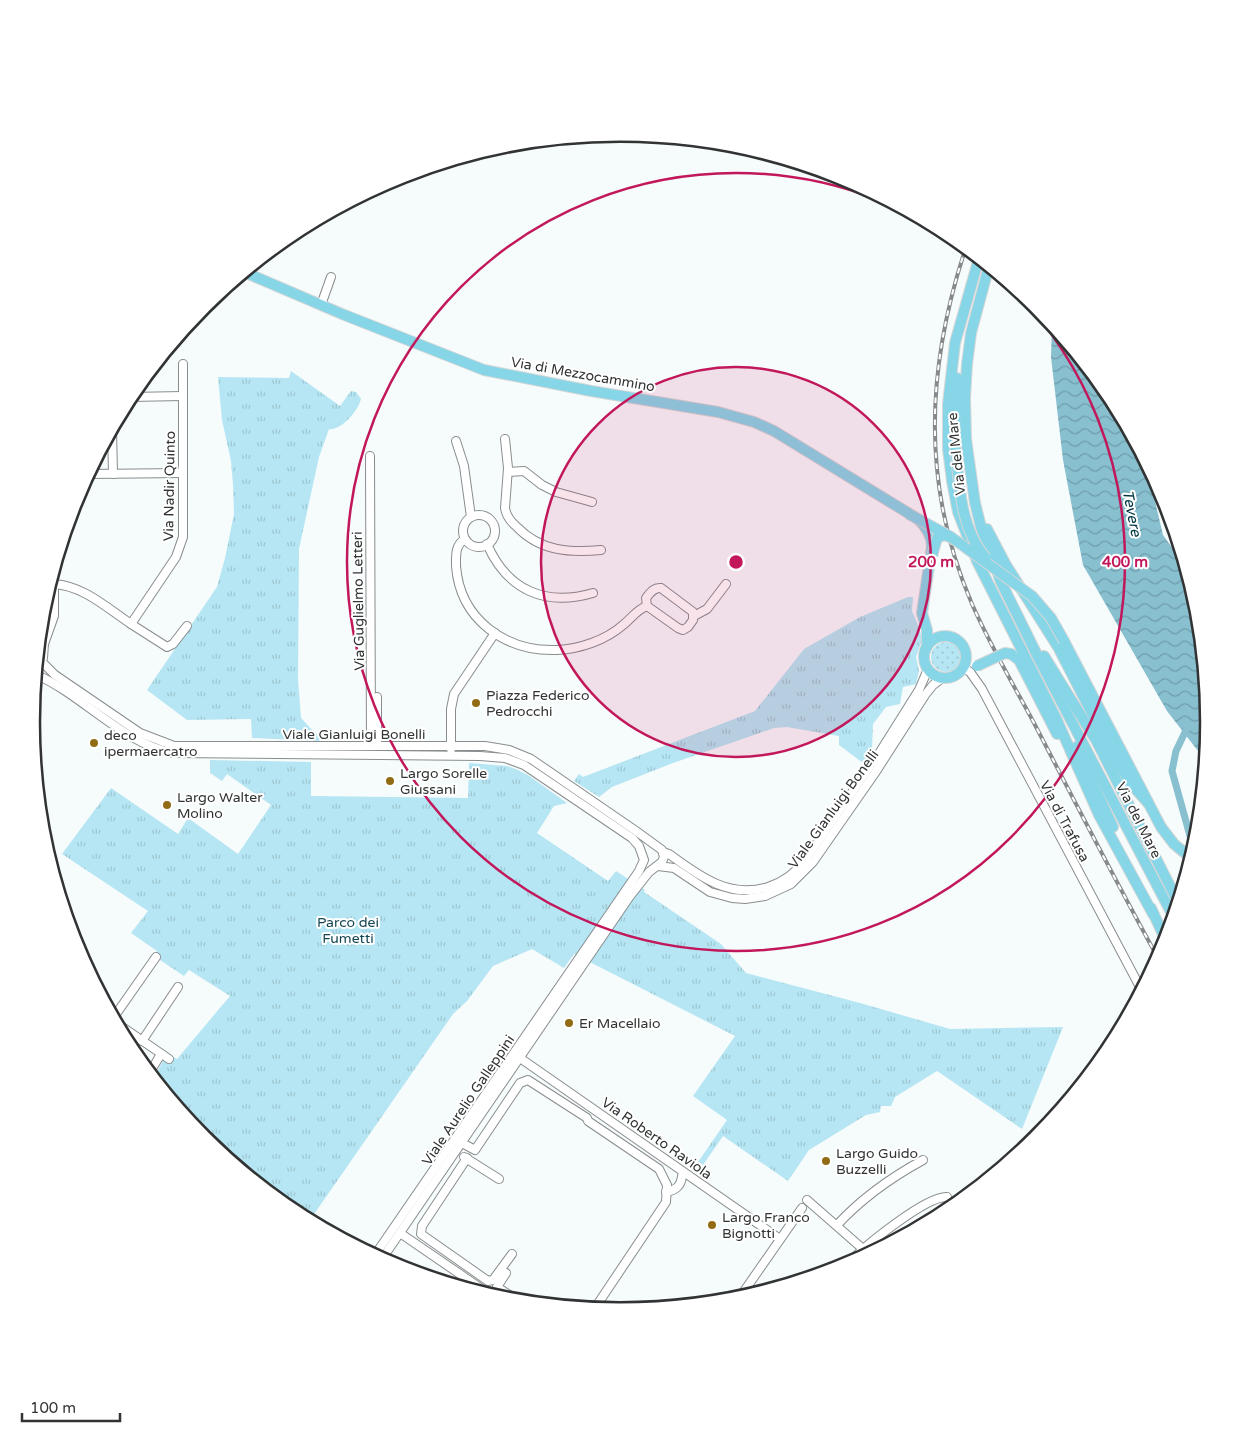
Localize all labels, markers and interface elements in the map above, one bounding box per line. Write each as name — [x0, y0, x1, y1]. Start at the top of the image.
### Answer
street label: Via di Mezzocammino — [510, 353, 656, 396]
street label: Via del Mare — [944, 412, 969, 496]
street label: Via Nadir Quinto — [160, 431, 179, 541]
water label: Tevere — [1119, 488, 1146, 539]
street label: Via Guglielmo Letteri — [349, 531, 368, 671]
centre of rings — [727, 553, 745, 571]
text: 200 m — [908, 553, 954, 571]
text: 400 m — [1102, 553, 1148, 571]
place label: Piazza Federico Pedrocchi — [486, 687, 590, 720]
marker: Piazza Federico Pedrocchi — [470, 697, 482, 709]
street label: Viale Gianluigi Bonelli — [283, 726, 425, 743]
place label: deco ipermaercatro — [104, 727, 198, 760]
marker: deco ipermaercatro — [88, 737, 100, 749]
street label: Viale Gianluigi Bonelli — [785, 746, 882, 872]
place label: Largo Sorelle Giussani — [400, 765, 487, 798]
marker: Largo Sorelle Giussani — [384, 775, 396, 787]
street label: Via di Trafusa — [1036, 778, 1093, 865]
street label: Via del Mare — [1112, 779, 1165, 861]
place label: Largo Walter Molino — [177, 789, 263, 822]
marker: Largo Walter Molino — [161, 799, 173, 811]
park label: Parco dei Fumetti — [317, 914, 379, 947]
place label: Er Macellaio — [579, 1015, 660, 1032]
marker: Er Macellaio — [563, 1017, 575, 1029]
street label: Viale Aurelio Galleppini — [418, 1032, 518, 1169]
street label: Via Roberto Raviola — [598, 1094, 715, 1183]
place label: Largo Guido Buzzelli — [836, 1145, 918, 1178]
marker: Largo Guido Buzzelli — [820, 1155, 832, 1167]
place label: Largo Franco Bignotti — [722, 1209, 810, 1242]
marker: Largo Franco Bignotti — [706, 1219, 718, 1231]
scale bar — [22, 1390, 120, 1422]
text: 100 m — [30, 1399, 76, 1417]

